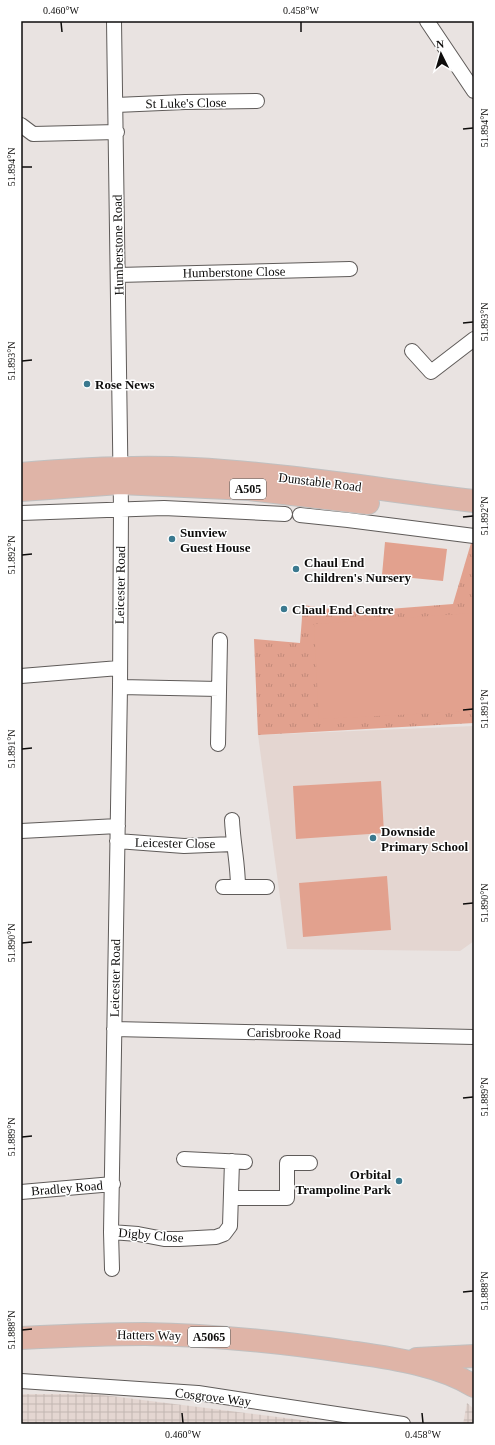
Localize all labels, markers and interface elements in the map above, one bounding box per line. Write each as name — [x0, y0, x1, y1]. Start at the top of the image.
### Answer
text: 0.460°W — [43, 5, 80, 16]
text: 0.458°W — [283, 5, 320, 16]
north arrow — [421, 34, 461, 74]
text: N — [436, 38, 445, 50]
street label: St Luke's Close — [145, 95, 227, 111]
text: 51.894°N — [479, 109, 490, 147]
text: 51.894°N — [6, 148, 17, 186]
street label: Humberstone Road — [110, 194, 126, 295]
street label: Humberstone Close — [182, 264, 286, 280]
text: 51.893°N — [479, 303, 490, 341]
text: 51.893°N — [6, 342, 17, 380]
place label: Rose News — [95, 377, 155, 392]
marker: Rose News — [82, 379, 92, 389]
street label: Dunstable Road — [278, 469, 363, 495]
road number: A505 — [230, 479, 266, 499]
text: 51.892°N — [479, 497, 490, 535]
place label: Sunview Guest House — [180, 525, 251, 555]
marker: Sunview Guest House — [167, 534, 177, 544]
text: 51.892°N — [6, 536, 17, 574]
street label: Leicester Road — [112, 545, 128, 624]
place label: Chaul End Children's Nursery — [304, 555, 412, 585]
marker: Chaul End Children's Nursery — [291, 564, 301, 574]
place label: Chaul End Centre — [292, 602, 394, 617]
marker: Chaul End Centre — [279, 604, 289, 614]
text: 51.891°N — [479, 690, 490, 728]
text: 51.891°N — [6, 730, 17, 768]
place label: Downside Primary School — [381, 824, 468, 854]
marker: Downside Primary School — [368, 833, 378, 843]
street label: Leicester Close — [135, 835, 216, 851]
text: 51.890°N — [479, 884, 490, 922]
text: 51.890°N — [6, 924, 17, 962]
street label: Leicester Road — [107, 938, 123, 1017]
street label: Carisbrooke Road — [247, 1025, 342, 1041]
text: 51.889°N — [479, 1078, 490, 1116]
text: 51.889°N — [6, 1118, 17, 1156]
place label: Orbital Trampoline Park — [296, 1167, 392, 1197]
marker: Orbital Trampoline Park — [394, 1176, 404, 1186]
street label: Bradley Road — [31, 1177, 104, 1199]
street label: Digby Close — [118, 1225, 184, 1245]
text: 51.888°N — [479, 1272, 490, 1310]
text: 51.888°N — [6, 1311, 17, 1349]
street label: Hatters Way — [117, 1327, 182, 1343]
road number: A5065 — [188, 1327, 230, 1347]
street label: Cosgrove Way — [174, 1385, 252, 1409]
text: 0.460°W — [165, 1429, 202, 1440]
text: 0.458°W — [405, 1429, 442, 1440]

